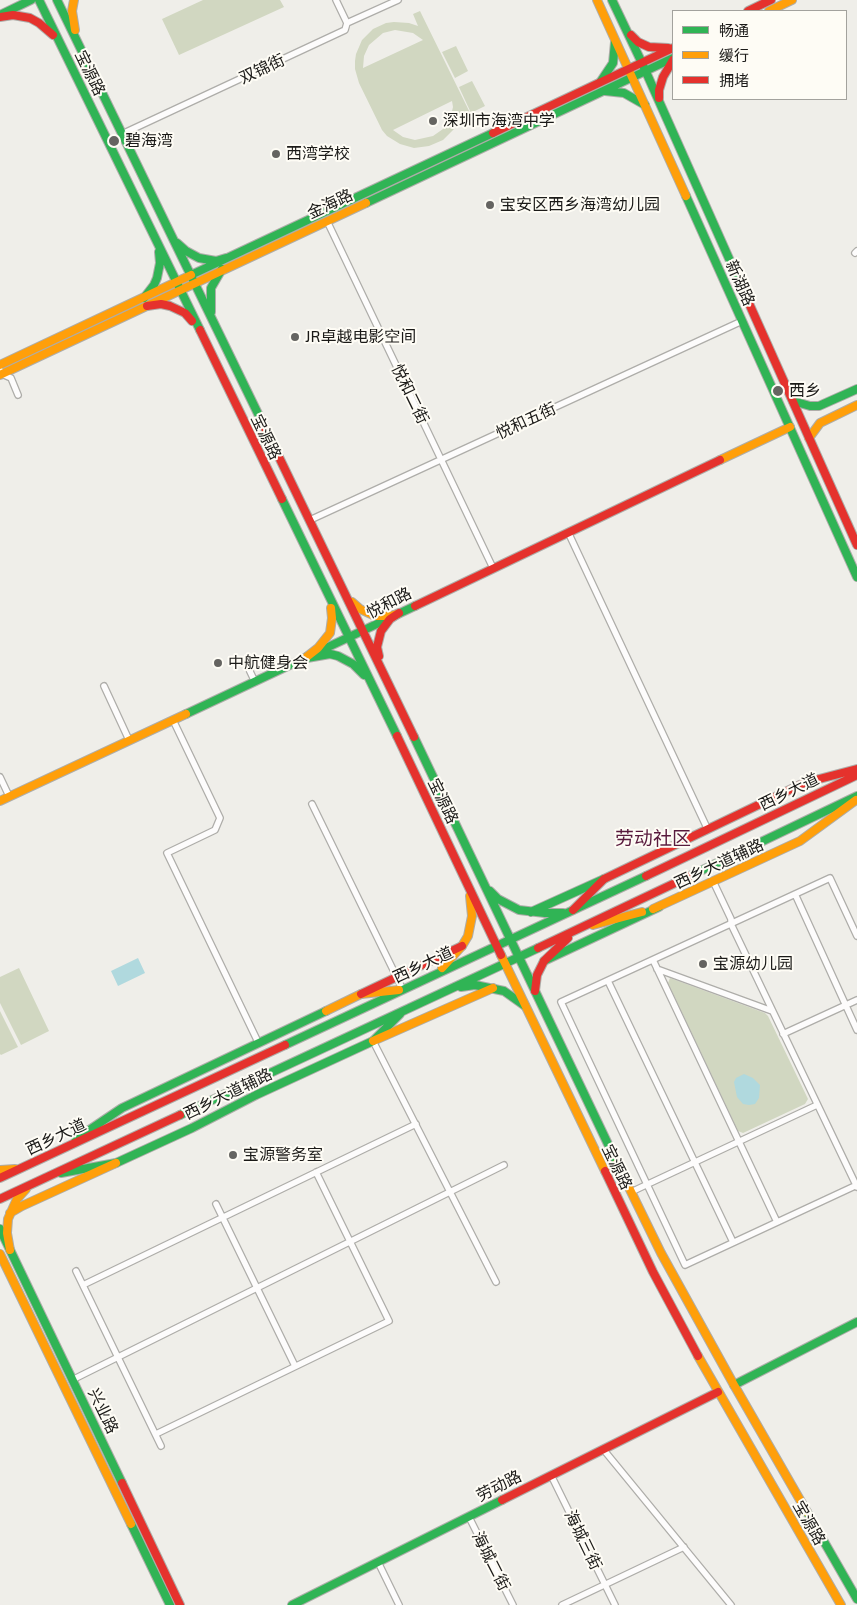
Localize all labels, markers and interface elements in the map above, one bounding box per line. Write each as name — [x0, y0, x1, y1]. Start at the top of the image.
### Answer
legend — [672, 10, 847, 100]
text: 畅通 — [719, 21, 749, 39]
text: 缓行 — [719, 46, 749, 64]
street label: 宝源路 — [71, 47, 109, 99]
street label: 双锦街 — [236, 50, 288, 88]
text: 拥堵 — [719, 71, 749, 89]
place label: 深圳市海湾中学 — [443, 111, 555, 131]
marker: 深圳市海湾中学 — [427, 115, 439, 127]
place label: 碧海湾 — [125, 131, 173, 151]
marker: 碧海湾 — [107, 134, 121, 148]
place label: 西湾学校 — [286, 144, 350, 164]
marker: 西湾学校 — [270, 148, 282, 160]
street label: 金海路 — [304, 185, 356, 223]
place label: 宝安区西乡海湾幼儿园 — [500, 195, 660, 215]
marker: 宝安区西乡海湾幼儿园 — [484, 199, 496, 211]
street label: 新湖路 — [721, 257, 759, 309]
place label: JR卓越电影空间 — [305, 327, 416, 347]
marker: JR卓越电影空间 — [289, 331, 301, 343]
street label: 悦和二街 — [387, 361, 433, 427]
place label: 西乡 — [789, 381, 821, 401]
marker: 西乡 — [771, 384, 785, 398]
street label: 悦和五街 — [493, 399, 559, 443]
street label: 宝源路 — [247, 411, 285, 463]
street label: 悦和路 — [363, 584, 415, 622]
place label: 中航健身会 — [228, 653, 308, 673]
marker: 中航健身会 — [212, 657, 224, 669]
street label: 西乡大道 — [756, 769, 822, 815]
street label: 宝源路 — [424, 775, 462, 827]
district label: 劳动社区 — [615, 828, 691, 850]
street label: 西乡大道辅路 — [671, 835, 767, 893]
street label: 西乡大道 — [390, 943, 456, 987]
place label: 宝源幼儿园 — [713, 954, 793, 974]
marker: 宝源幼儿园 — [697, 958, 709, 970]
street label: 西乡大道辅路 — [181, 1064, 275, 1124]
street label: 西乡大道 — [23, 1115, 89, 1159]
street label: 宝源路 — [598, 1141, 636, 1193]
place label: 宝源警务室 — [243, 1145, 323, 1165]
marker: 宝源警务室 — [227, 1149, 239, 1161]
street label: 兴业路 — [84, 1385, 122, 1437]
street label: 劳动路 — [473, 1467, 525, 1505]
street label: 宝源路 — [789, 1497, 829, 1549]
street label: 海城三街 — [560, 1507, 606, 1573]
street label: 海城二街 — [468, 1528, 514, 1594]

